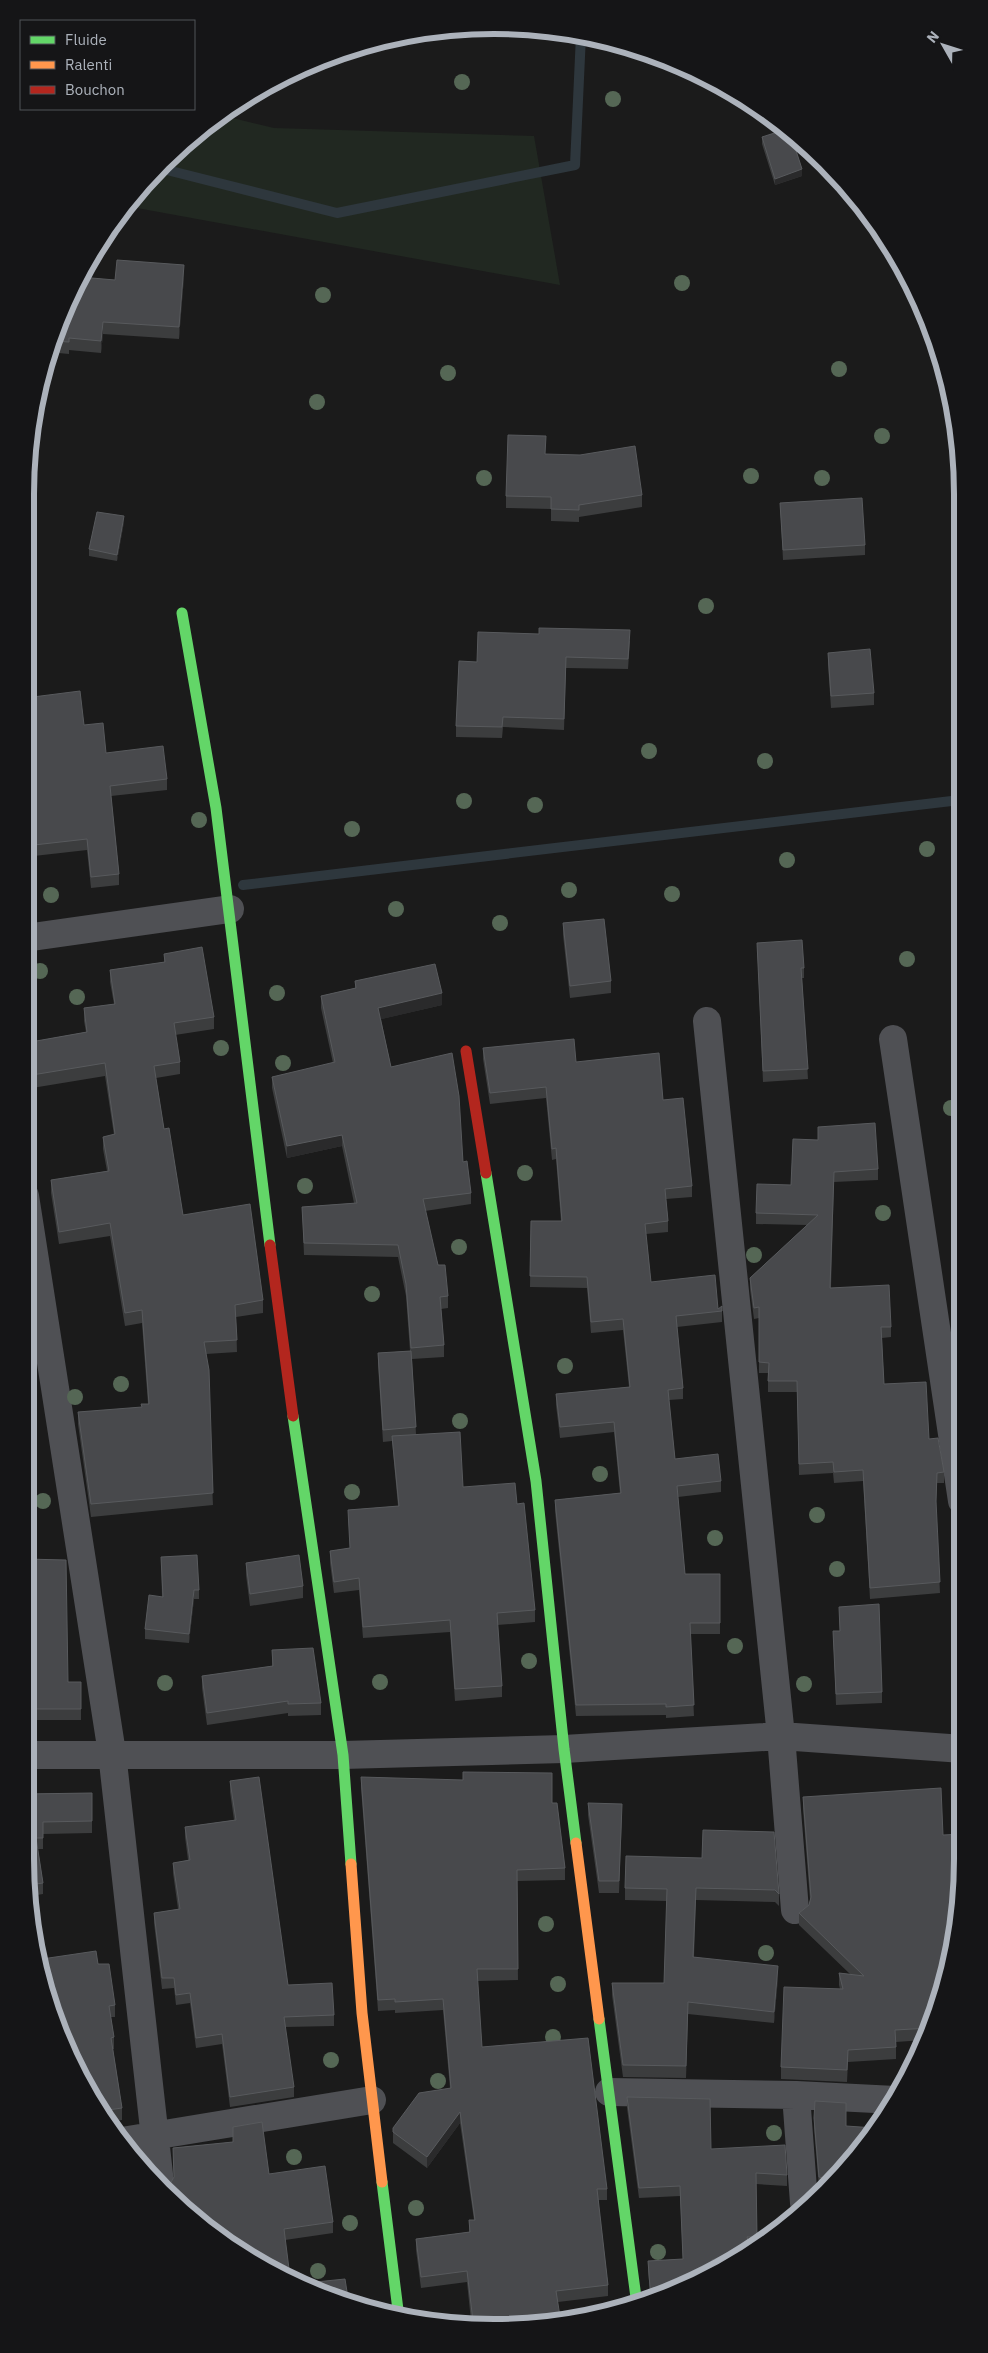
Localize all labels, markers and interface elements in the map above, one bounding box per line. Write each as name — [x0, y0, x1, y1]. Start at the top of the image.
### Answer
legend — [20, 20, 195, 110]
north arrow — [918, 20, 968, 70]
text: N — [923, 27, 943, 46]
text: Fluide — [65, 30, 107, 49]
text: Ralenti — [65, 55, 112, 74]
text: Bouchon — [65, 80, 125, 99]

